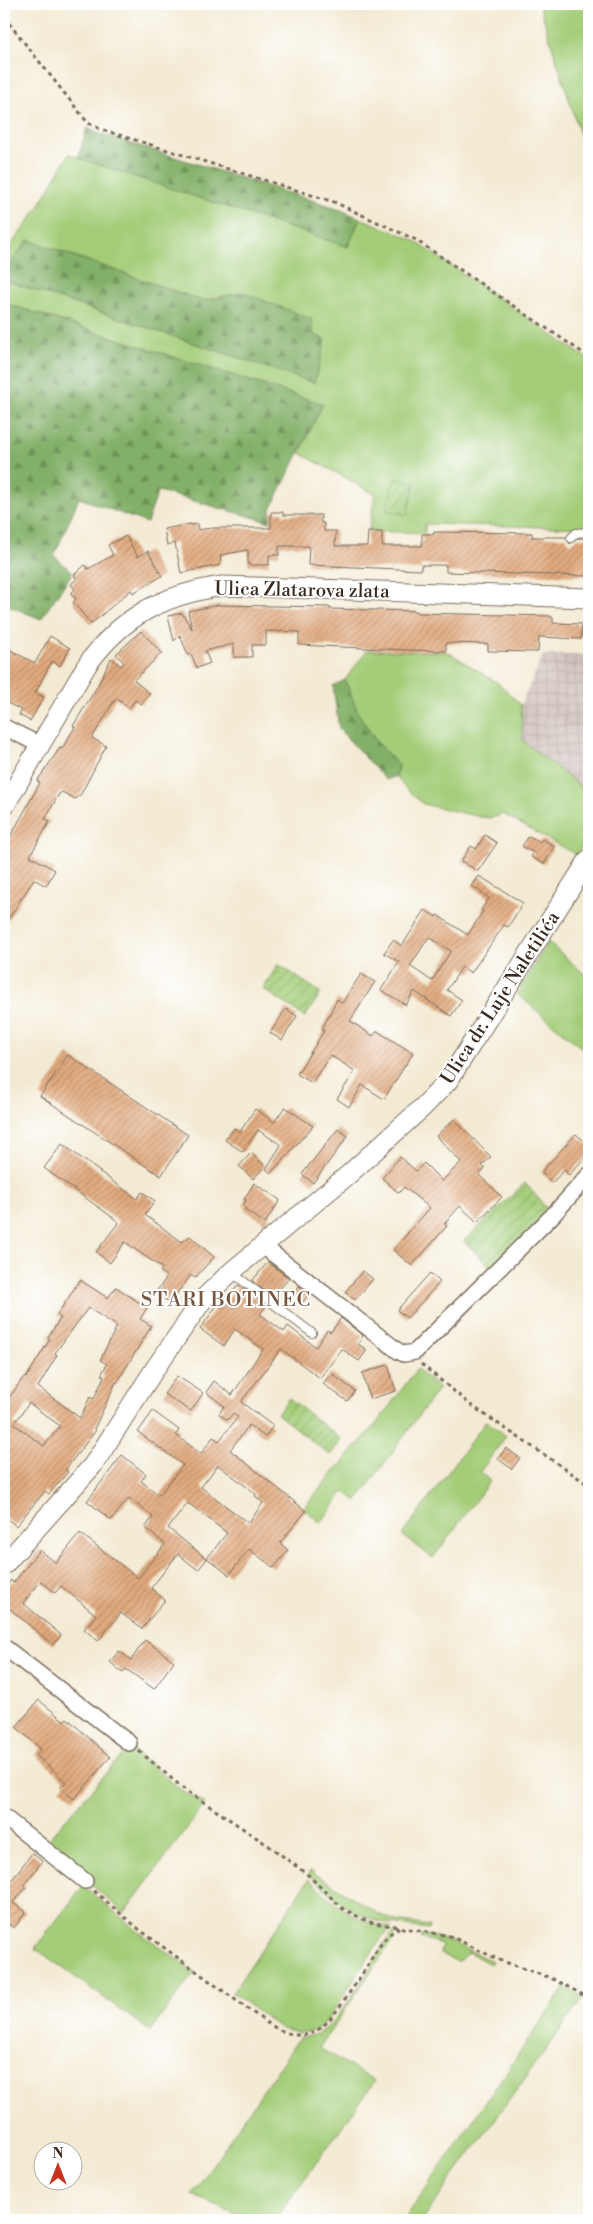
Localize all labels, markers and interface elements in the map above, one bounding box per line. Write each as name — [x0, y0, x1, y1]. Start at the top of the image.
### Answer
street label: Ulica Zlatarova zlata — [214, 576, 390, 604]
street label: Ulica dr. Luje Naletilića — [435, 907, 565, 1089]
district label: STARI BOTINEC — [141, 1288, 311, 1313]
north arrow — [32, 2142, 82, 2192]
text: N — [52, 2145, 64, 2163]

